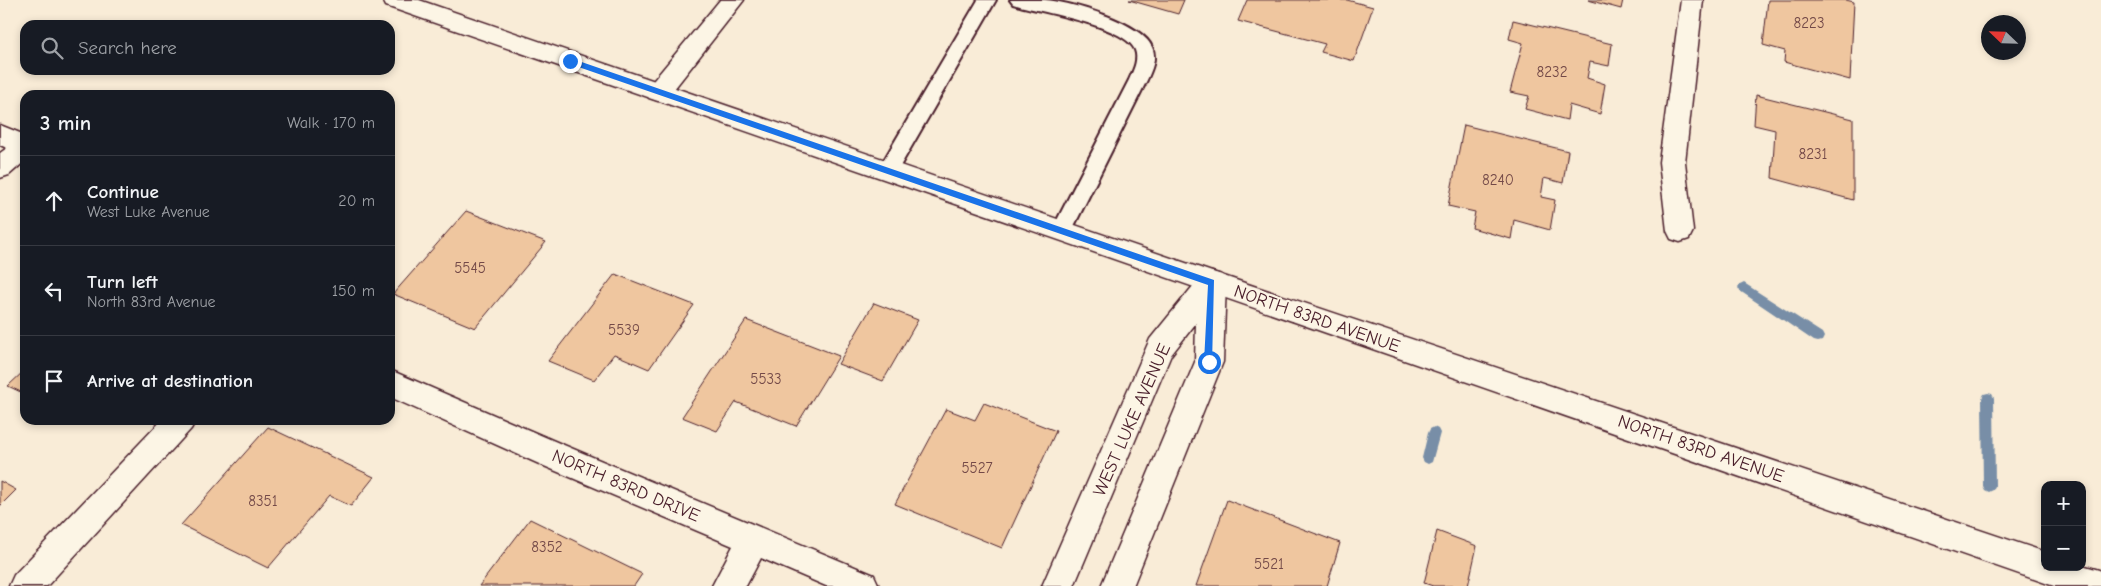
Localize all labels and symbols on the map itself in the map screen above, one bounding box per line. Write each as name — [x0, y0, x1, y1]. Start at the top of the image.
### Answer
house number: 8223 — [1793, 14, 1825, 32]
north arrow — [1981, 15, 2026, 60]
route end — [559, 50, 582, 73]
house number: 8232 — [1536, 63, 1568, 81]
house number: 8231 — [1798, 145, 1828, 163]
house number: 8240 — [1482, 171, 1514, 189]
house number: 5545 — [454, 259, 486, 277]
street label: NORTH 83RD AVENUE — [1231, 281, 1403, 357]
house number: 5539 — [608, 321, 640, 339]
street label: WEST LUKE AVENUE — [1089, 340, 1175, 500]
route start — [1198, 351, 1221, 374]
house number: 5533 — [750, 370, 782, 388]
street label: NORTH 83RD AVENUE — [1615, 411, 1787, 487]
street label: NORTH 83RD DRIVE — [549, 445, 703, 527]
house number: 5527 — [961, 459, 993, 477]
house number: 8351 — [248, 492, 278, 510]
house number: 8352 — [531, 538, 563, 556]
house number: 5521 — [1254, 555, 1284, 573]

